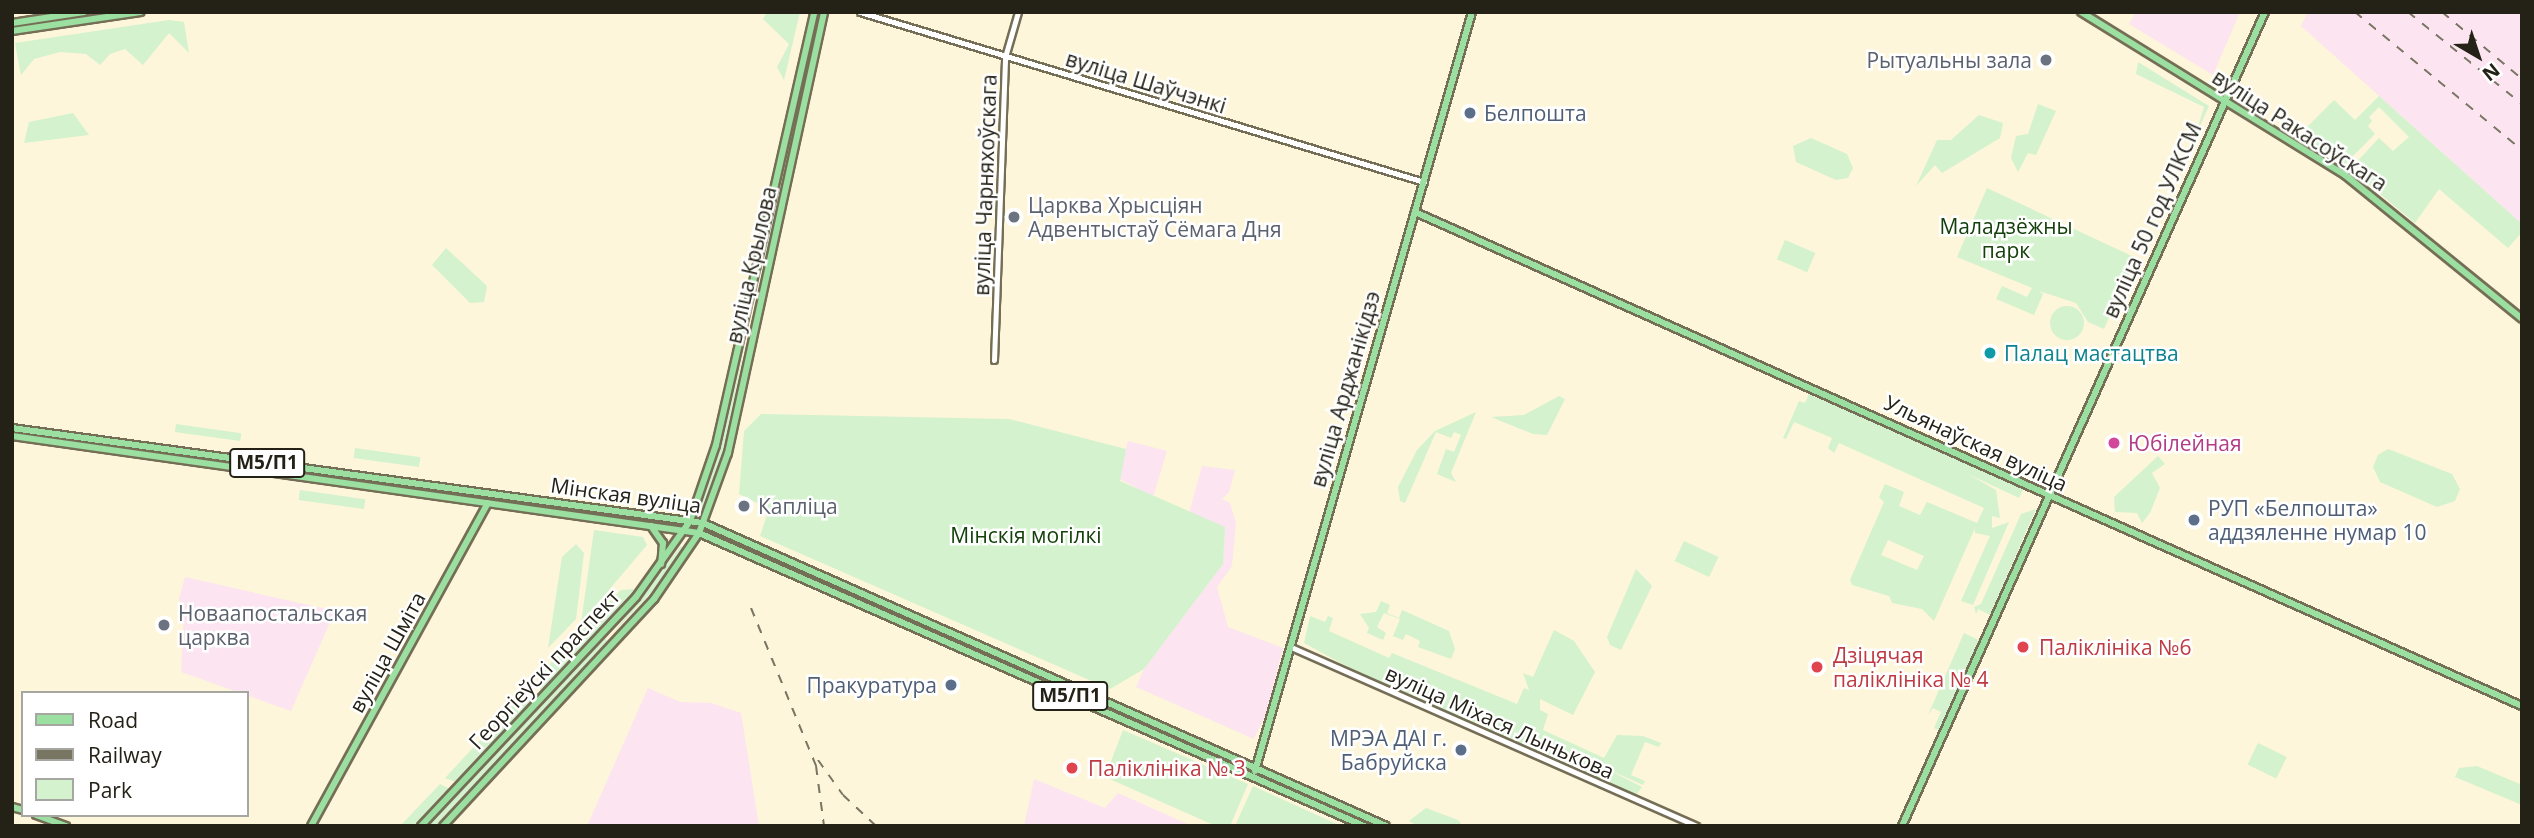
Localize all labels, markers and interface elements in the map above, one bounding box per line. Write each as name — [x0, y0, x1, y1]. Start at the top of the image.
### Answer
north arrow — [2443, 21, 2513, 91]
street label: вуліца Шаўчэнкі — [1063, 46, 1229, 118]
place label: Рытуальны зала — [1866, 47, 2032, 73]
marker: Рытуальны зала — [2038, 52, 2054, 68]
text: N — [2477, 57, 2505, 87]
street label: вуліца Ракасоўскага — [2208, 64, 2392, 196]
street label: вуліца Чарняхоўскага — [969, 74, 1001, 296]
place label: Белпошта — [1484, 100, 1587, 126]
marker: Белпошта — [1462, 105, 1478, 121]
street label: вуліца 50 год УЛКСМ — [2097, 118, 2207, 322]
street label: вуліца Крылова — [721, 184, 781, 346]
place label: Царква Хрысціян Адвентыстаў Сёмага Дня — [1028, 192, 1282, 242]
marker: Царква Хрысціян Адвентыстаў Сёмага Дня — [1006, 209, 1022, 225]
park label: Маладзёжны парк — [1939, 213, 2073, 263]
street label: вуліца Арджанікідзэ — [1305, 288, 1385, 490]
place label: Палац мастацтва — [2004, 340, 2179, 366]
marker: Палац мастацтва — [1982, 345, 1998, 361]
street label: Ульянаўская вуліца — [1881, 390, 2071, 496]
place label: Юбілейная — [2128, 430, 2242, 456]
marker: Юбілейная — [2106, 435, 2122, 451]
road number: М5/П1 — [229, 447, 306, 478]
street label: Мінская вуліца — [549, 472, 703, 518]
place label: Капліца — [758, 493, 838, 519]
place label: РУП «Белпошта» аддзяленне нумар 10 — [2208, 495, 2426, 545]
marker: Капліца — [736, 498, 752, 514]
marker: РУП «Белпошта» аддзяленне нумар 10 — [2186, 512, 2202, 528]
park label: Мінскія могілкі — [950, 522, 1102, 548]
street label: Георгіеўскі праспект — [463, 584, 625, 754]
street label: вуліца Шміта — [343, 587, 431, 717]
place label: Новаапостальская царква — [178, 600, 367, 650]
marker: Новаапостальская царква — [156, 617, 172, 633]
place label: Паліклініка №6 — [2039, 634, 2191, 660]
marker: Паліклініка №6 — [2013, 637, 2033, 657]
place label: Дзіцячая паліклініка № 4 — [1833, 642, 1989, 692]
marker: Дзіцячая паліклініка № 4 — [1807, 657, 1827, 677]
street label: вуліца Міхася Лынькова — [1382, 660, 1618, 784]
place label: Пракуратура — [806, 672, 937, 698]
marker: Пракуратура — [943, 677, 959, 693]
road number: М5/П1 — [1032, 680, 1108, 712]
legend — [21, 691, 248, 817]
text: Road — [88, 706, 138, 734]
place label: МРЭА ДАІ г. Бабруйска — [1330, 725, 1447, 775]
text: Railway — [88, 741, 162, 769]
marker: МРЭА ДАІ г. Бабруйска — [1453, 742, 1469, 758]
place label: Паліклініка № 3 — [1088, 755, 1246, 781]
marker: Паліклініка № 3 — [1062, 758, 1082, 778]
text: Park — [88, 776, 132, 804]

